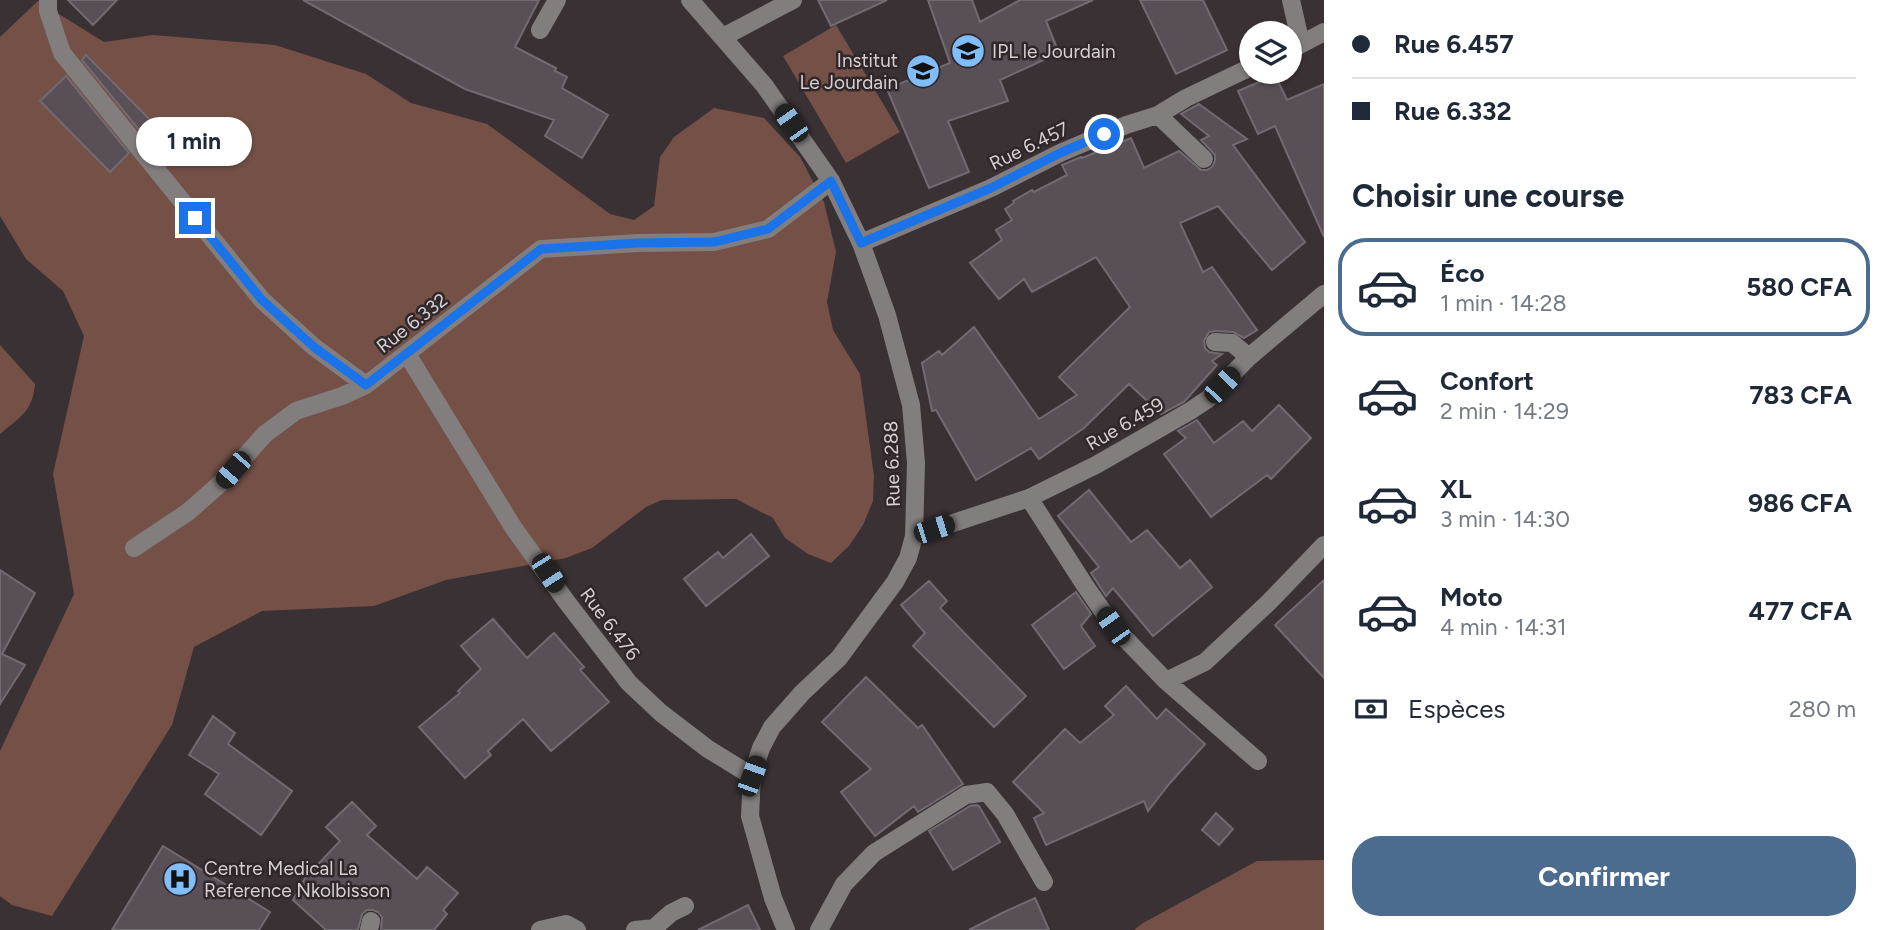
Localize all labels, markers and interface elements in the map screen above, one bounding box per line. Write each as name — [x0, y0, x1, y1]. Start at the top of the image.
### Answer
map controls — [1239, 21, 1302, 84]
button: layers — [1239, 21, 1302, 84]
text: Rue 6.457 — [1394, 28, 1514, 60]
school or university icon: IPL le Jourdain — [949, 32, 987, 70]
place label: IPL le Jourdain — [992, 40, 1116, 63]
place label: Institut Le Jourdain — [799, 49, 898, 94]
school or university icon: Institut Le Jourdain — [904, 52, 942, 90]
text: Rue 6.332 — [1394, 95, 1512, 127]
car — [771, 100, 812, 146]
callout: 1 min — [137, 116, 253, 166]
street label: Rue 6.457 — [986, 117, 1072, 175]
route start — [1088, 118, 1120, 150]
text: 1 min — [167, 127, 221, 155]
text: Choisir une course — [1352, 177, 1624, 215]
route end — [179, 202, 211, 234]
icon: car — [1356, 256, 1419, 319]
text: Éco — [1440, 257, 1485, 289]
text: 580 CFA — [1746, 271, 1852, 303]
street label: Rue 6.332 — [372, 288, 452, 358]
text: 1 min · 14:28 — [1440, 289, 1567, 317]
car — [1200, 363, 1245, 407]
icon: car — [1356, 364, 1419, 427]
text: Confort — [1440, 365, 1534, 397]
text: 783 CFA — [1749, 379, 1852, 411]
street label: Rue 6.459 — [1082, 393, 1168, 455]
text: 2 min · 14:29 — [1440, 397, 1569, 425]
street label: Rue 6.288 — [879, 421, 905, 507]
car — [212, 447, 255, 493]
icon: car — [1356, 472, 1419, 535]
text: XL — [1440, 473, 1472, 505]
text: 986 CFA — [1748, 487, 1852, 519]
text: 3 min · 14:30 — [1440, 505, 1570, 533]
car — [911, 513, 958, 545]
car — [528, 550, 569, 596]
icon: car — [1356, 580, 1419, 643]
text: Moto — [1440, 581, 1503, 613]
street label: Rue 6.476 — [575, 583, 645, 665]
text: 477 CFA — [1749, 595, 1852, 627]
car — [1093, 603, 1134, 649]
text: 4 min · 14:31 — [1440, 613, 1567, 641]
icon: cash — [1352, 690, 1390, 728]
text: Espèces — [1408, 693, 1505, 725]
text: 280 m — [1789, 695, 1856, 723]
car — [735, 753, 770, 799]
button: Confirmer — [1352, 836, 1856, 916]
place label: Centre Medical La Reference Nkolbisson — [204, 857, 390, 902]
hospital icon: Centre Medical La Reference Nkolbisson — [161, 860, 199, 898]

